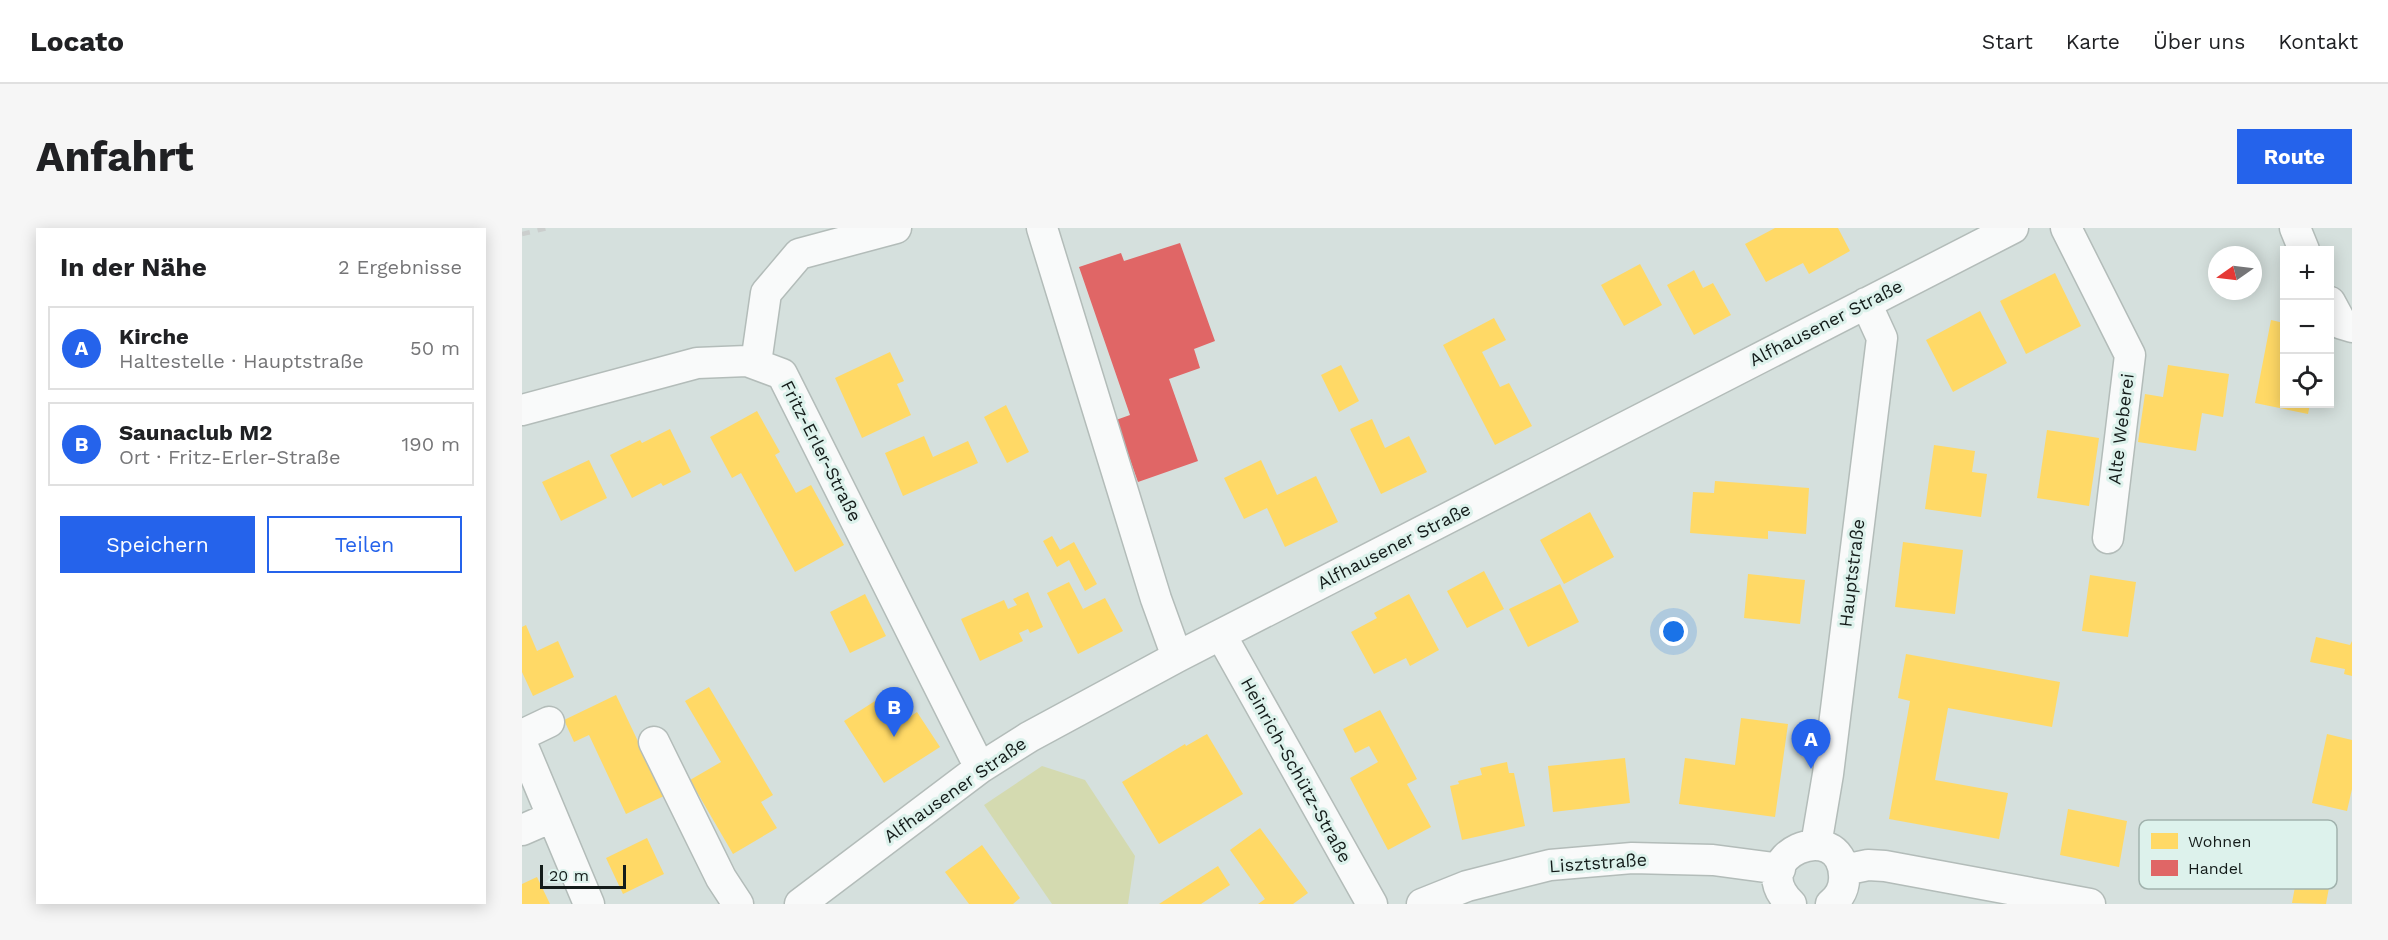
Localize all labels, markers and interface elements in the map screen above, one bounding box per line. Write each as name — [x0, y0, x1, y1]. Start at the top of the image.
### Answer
text: Locato — [30, 25, 124, 58]
text: Start — [1982, 29, 2033, 54]
text: Karte — [2066, 29, 2120, 54]
text: Über uns — [2153, 29, 2245, 54]
text: Kontakt — [2278, 29, 2358, 54]
button: Route — [2237, 129, 2352, 184]
text: Anfahrt — [36, 132, 194, 181]
north arrow — [2208, 246, 2262, 300]
map controls — [2280, 246, 2334, 408]
button: + — [2280, 246, 2334, 300]
text: In der Nähe — [60, 252, 207, 282]
text: 2 Ergebnisse — [338, 255, 462, 279]
street label: Alfhausener Straße — [1746, 275, 1906, 370]
button: − — [2280, 300, 2334, 354]
text: Kirche — [119, 324, 189, 349]
text: A — [75, 336, 88, 360]
text: 50 m — [410, 336, 460, 360]
text: Haltestelle · Hauptstraße — [119, 349, 364, 373]
button: locate — [2280, 354, 2334, 408]
street label: Alte Weberei — [2103, 372, 2138, 486]
street label: Fritz-Erler-Straße — [777, 377, 866, 525]
text: Saunaclub M2 — [119, 420, 272, 445]
text: B — [75, 432, 88, 456]
text: 190 m — [402, 432, 460, 456]
text: Ort · Fritz-Erler-Straße — [119, 445, 340, 469]
street label: Alfhausener Straße — [1314, 498, 1474, 593]
button: Speichern — [60, 516, 255, 573]
button: Teilen — [267, 516, 462, 573]
street label: Hauptstraße — [1834, 518, 1869, 628]
your location — [1659, 617, 1688, 646]
street label: Heinrich-Schütz-Straße — [1237, 674, 1356, 866]
pin: B — [874, 688, 914, 737]
pin: A — [1792, 720, 1830, 769]
street label: Alfhausener Straße — [879, 732, 1030, 847]
legend — [2139, 820, 2337, 889]
text: Wohnen — [2188, 832, 2251, 851]
street label: Lisztstraße — [1548, 849, 1648, 876]
text: Handel — [2188, 859, 2243, 878]
scale bar — [540, 862, 626, 890]
text: 20 m — [549, 866, 589, 885]

